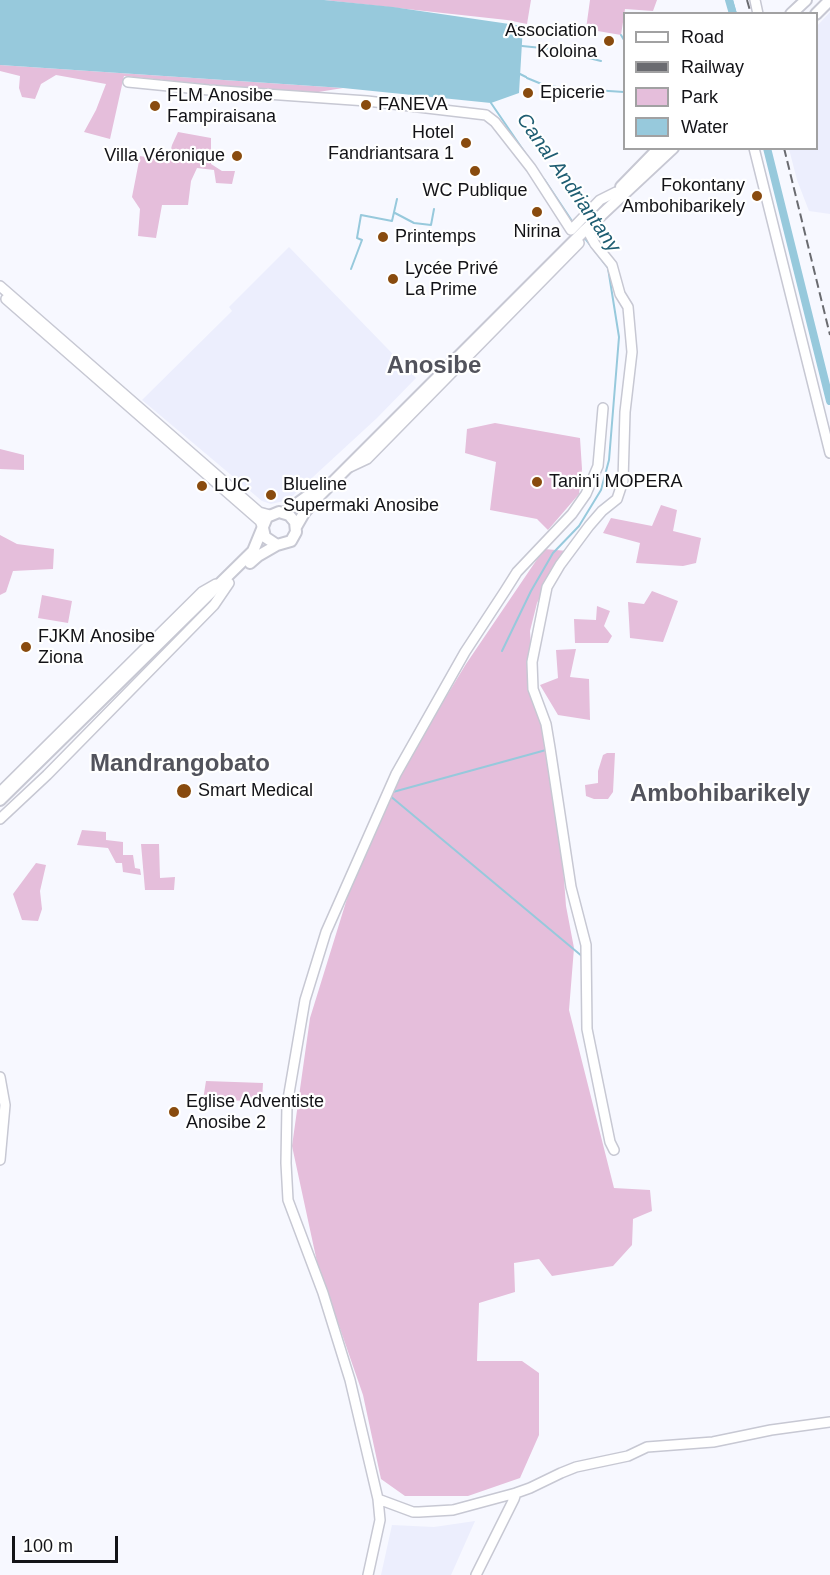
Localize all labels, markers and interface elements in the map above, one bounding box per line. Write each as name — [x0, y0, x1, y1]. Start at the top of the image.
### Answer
legend — [623, 12, 818, 150]
place label: Association Koloina — [505, 20, 597, 63]
text: Road — [681, 27, 724, 47]
marker: Association Koloina — [602, 34, 616, 48]
text: Railway — [681, 57, 744, 77]
place label: Epicerie — [540, 82, 605, 104]
place label: FLM Anosibe Fampiraisana — [167, 85, 276, 128]
marker: Epicerie — [521, 86, 535, 100]
text: Park — [681, 87, 718, 107]
place label: FANEVA — [378, 94, 448, 116]
marker: FANEVA — [359, 98, 373, 112]
marker: FLM Anosibe Fampiraisana — [148, 99, 162, 113]
water label: Canal Andriantany — [511, 109, 625, 257]
text: Water — [681, 117, 728, 137]
place label: Hotel Fandriantsara 1 — [328, 122, 454, 164]
marker: Hotel Fandriantsara 1 — [459, 136, 473, 150]
place label: Villa Véronique — [104, 145, 225, 167]
marker: Villa Véronique — [230, 149, 244, 163]
marker: WC Publique — [468, 164, 482, 178]
place label: Fokontany Ambohibarikely — [622, 175, 745, 218]
place label: WC Publique — [422, 180, 528, 202]
marker: Fokontany Ambohibarikely — [750, 189, 764, 203]
marker: Nirina — [530, 205, 544, 219]
place label: Nirina — [513, 221, 561, 243]
place label: Printemps — [395, 226, 476, 248]
marker: Printemps — [376, 230, 390, 244]
place label: Lycée Privé La Prime — [405, 258, 498, 300]
marker: Lycée Privé La Prime — [386, 272, 400, 286]
district label: Anosibe — [387, 352, 481, 380]
place label: Tanin'i MOPERA — [549, 471, 682, 493]
place label: Blueline Supermaki Anosibe — [283, 474, 439, 516]
place label: LUC — [214, 475, 250, 497]
marker: Tanin'i MOPERA — [530, 475, 544, 489]
marker: LUC — [195, 479, 209, 493]
marker: Blueline Supermaki Anosibe — [264, 488, 278, 502]
place label: FJKM Anosibe Ziona — [38, 626, 155, 668]
marker: FJKM Anosibe Ziona — [19, 640, 33, 654]
district label: Mandrangobato — [90, 750, 270, 778]
place label: Smart Medical — [198, 780, 313, 802]
district label: Ambohibarikely — [630, 780, 810, 808]
marker: Smart Medical — [175, 782, 193, 800]
place label: Eglise Adventiste Anosibe 2 — [186, 1091, 324, 1134]
marker: Eglise Adventiste Anosibe 2 — [167, 1105, 181, 1119]
scale bar — [15, 1524, 122, 1562]
text: 100 m — [23, 1536, 73, 1556]

